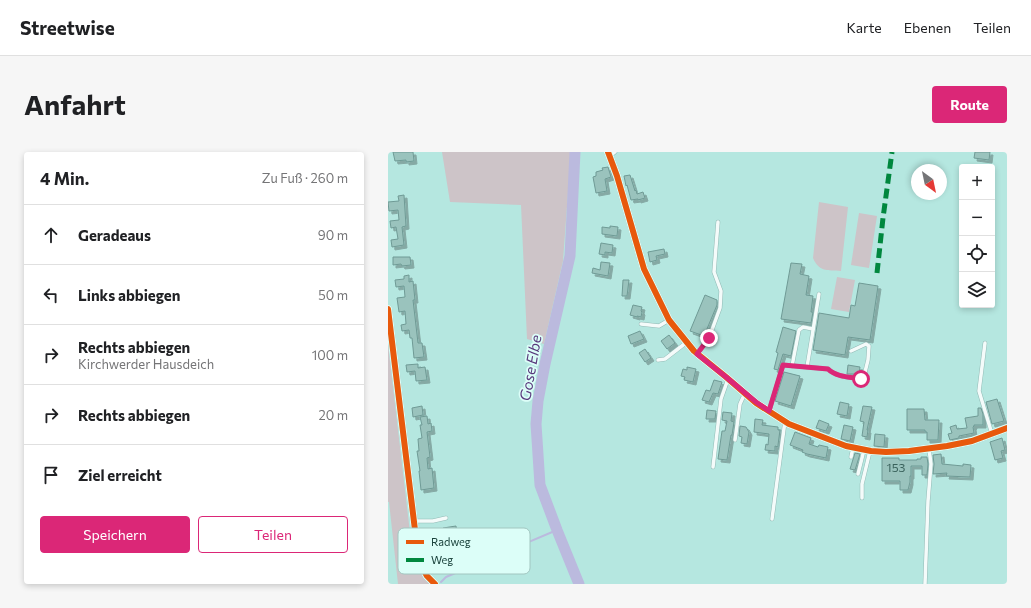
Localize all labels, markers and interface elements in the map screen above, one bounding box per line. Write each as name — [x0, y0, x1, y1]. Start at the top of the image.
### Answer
text: Streetwise — [20, 16, 115, 39]
text: Karte — [846, 19, 882, 36]
text: Ebenen — [904, 19, 951, 36]
text: Teilen — [973, 19, 1011, 36]
button: Route — [932, 86, 1007, 123]
text: Anfahrt — [24, 87, 126, 121]
north arrow — [911, 164, 947, 200]
map controls — [959, 164, 995, 308]
button: + — [959, 164, 995, 200]
text: 4 Min. — [40, 168, 89, 189]
text: Zu Fuß · 260 m — [262, 170, 348, 186]
button: − — [959, 200, 995, 236]
icon: ahead — [40, 224, 62, 246]
text: Geradeaus — [78, 226, 151, 244]
text: 90 m — [318, 227, 348, 243]
button: locate — [959, 236, 995, 272]
button: layers — [959, 272, 995, 308]
icon: left — [40, 284, 62, 306]
text: Links abbiegen — [78, 286, 180, 304]
text: 50 m — [318, 287, 348, 303]
route end — [700, 329, 718, 347]
water label: Gose Elbe — [515, 333, 545, 402]
text: Rechts abbiegen — [78, 338, 190, 356]
icon: right — [40, 344, 62, 366]
text: 100 m — [312, 347, 348, 363]
text: Kirchwerder Hausdeich — [78, 356, 214, 372]
route start — [852, 370, 870, 388]
icon: right — [40, 404, 62, 426]
text: Rechts abbiegen — [78, 406, 190, 424]
text: 20 m — [319, 407, 348, 423]
house number: 153 — [887, 460, 906, 474]
icon: arrive — [40, 464, 62, 486]
text: Ziel erreicht — [78, 466, 162, 484]
button: Speichern — [40, 516, 190, 553]
button: Teilen — [198, 516, 348, 553]
legend — [398, 528, 530, 574]
text: Radweg — [431, 535, 471, 548]
text: Weg — [431, 553, 453, 566]

